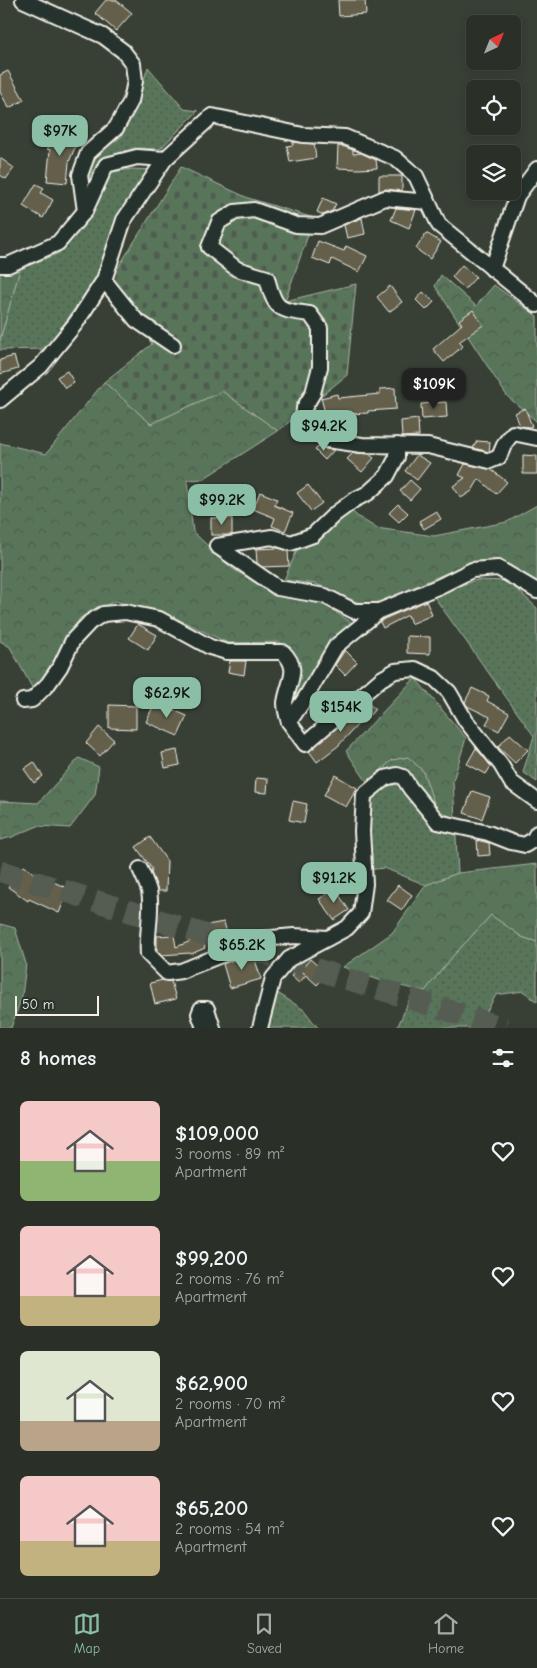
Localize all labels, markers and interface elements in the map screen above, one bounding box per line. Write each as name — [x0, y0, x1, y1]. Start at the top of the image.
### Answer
north arrow — [466, 15, 521, 70]
map controls — [466, 15, 521, 200]
button: locate — [466, 80, 521, 135]
pin: $97K — [30, 114, 90, 157]
text: $97K — [43, 122, 77, 140]
button: layers — [466, 145, 521, 200]
pin: $109K — [399, 368, 469, 410]
text: $109K — [413, 375, 455, 393]
pin: $94.2K — [283, 410, 365, 452]
text: $94.2K — [301, 417, 347, 435]
pin: $99.2K — [181, 484, 263, 526]
text: $99.2K — [199, 491, 245, 509]
pin: $62.9K — [126, 676, 208, 719]
text: $62.9K — [144, 684, 190, 702]
pin: $154K — [306, 690, 376, 733]
text: $154K — [321, 698, 361, 716]
pin: $91.2K — [293, 862, 375, 904]
text: $91.2K — [312, 869, 356, 887]
pin: $65.2K — [201, 928, 283, 971]
text: $65.2K — [219, 936, 265, 954]
scale bar — [15, 993, 99, 1016]
text: 50 m — [22, 996, 54, 1013]
icon: filters — [489, 1044, 517, 1072]
text: 8 homes — [20, 1046, 96, 1070]
icon: home — [60, 1121, 120, 1181]
text: $109,000 — [175, 1121, 259, 1145]
icon: heart — [489, 1137, 517, 1165]
text: 3 rooms · 89 m² — [175, 1145, 284, 1163]
text: Apartment — [175, 1163, 247, 1181]
icon: home — [60, 1246, 120, 1306]
text: $99,200 — [175, 1246, 248, 1270]
icon: heart — [489, 1262, 517, 1290]
text: 2 rooms · 76 m² — [175, 1270, 284, 1288]
text: Apartment — [175, 1288, 247, 1306]
icon: home — [60, 1371, 120, 1431]
text: $62,900 — [175, 1371, 248, 1395]
icon: heart — [489, 1387, 517, 1415]
text: 2 rooms · 70 m² — [175, 1395, 285, 1413]
text: Apartment — [175, 1413, 247, 1431]
icon: home — [60, 1496, 120, 1556]
text: $65,200 — [175, 1496, 248, 1520]
icon: heart — [489, 1512, 517, 1540]
text: 2 rooms · 54 m² — [175, 1520, 284, 1538]
text: Apartment — [175, 1538, 247, 1556]
tab: Map — [73, 1610, 101, 1657]
tab: Saved — [247, 1610, 282, 1657]
tab: Home — [428, 1610, 464, 1657]

